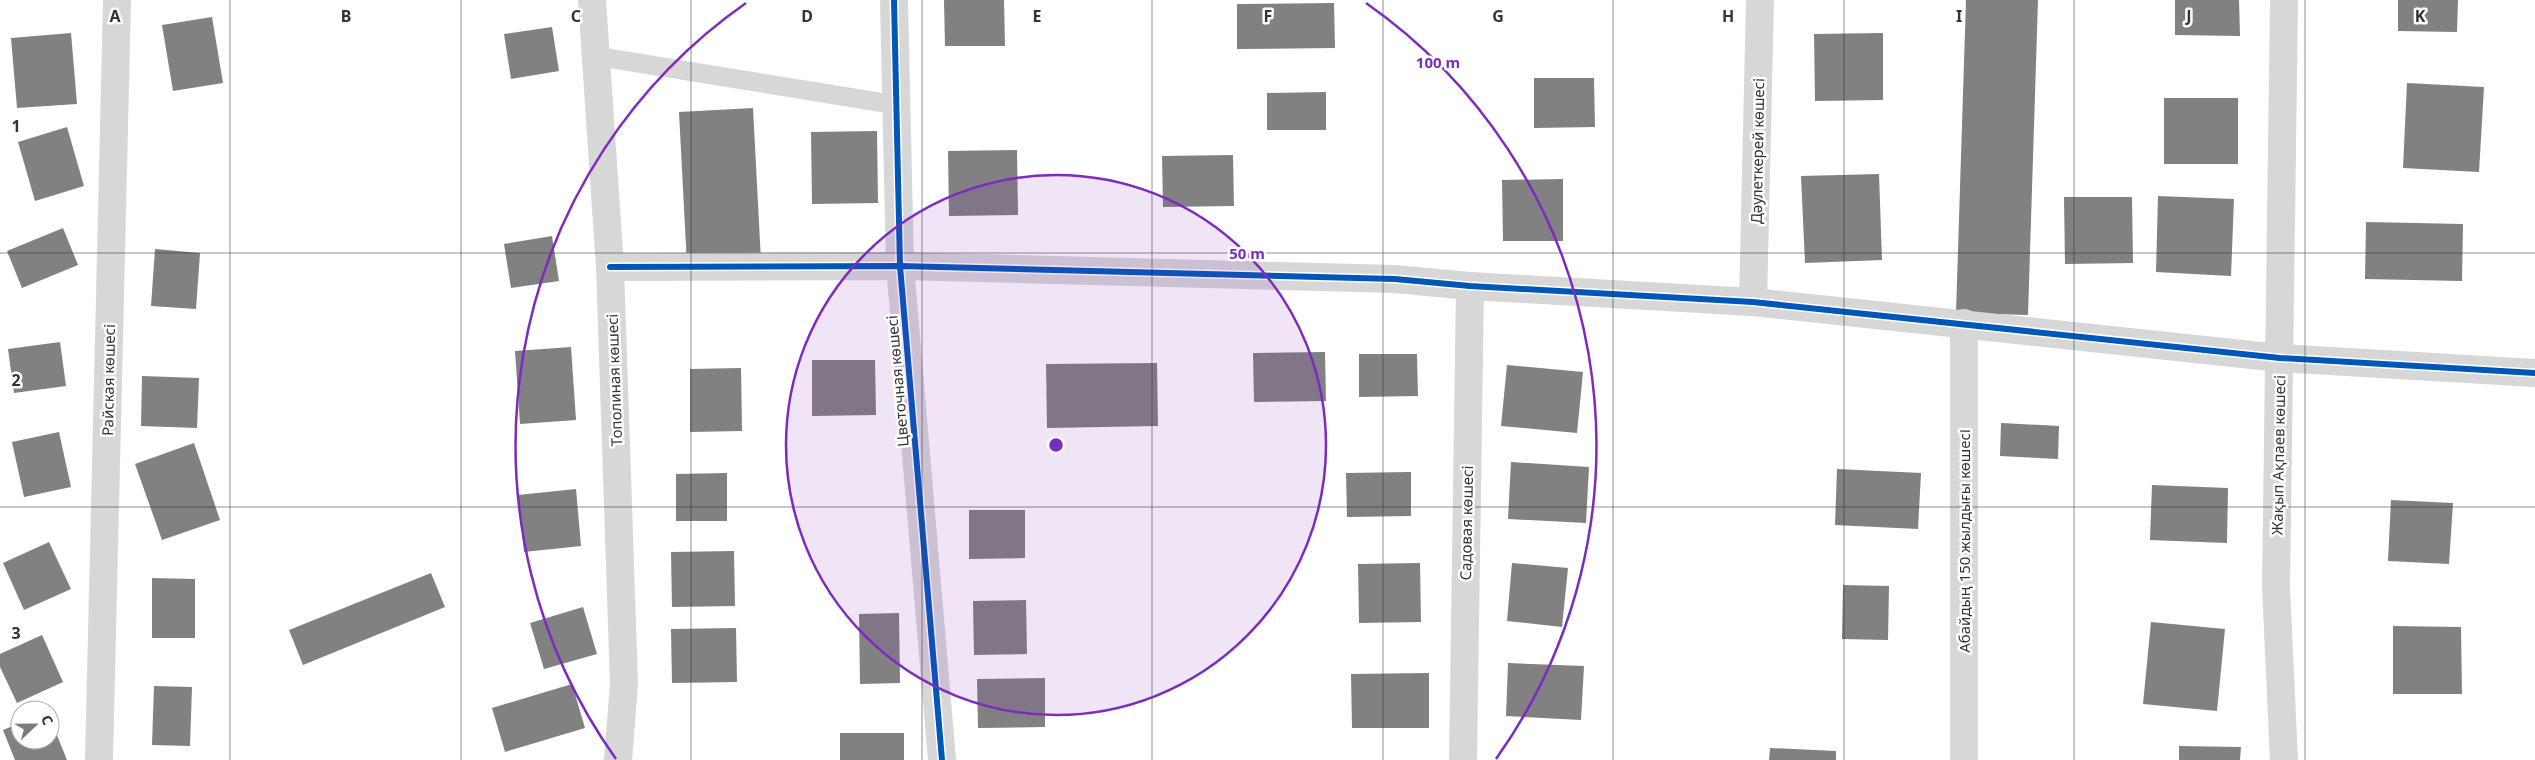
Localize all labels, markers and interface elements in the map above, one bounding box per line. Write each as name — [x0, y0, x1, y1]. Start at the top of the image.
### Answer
text: A — [109, 5, 121, 27]
text: B — [341, 5, 351, 27]
text: C — [571, 5, 581, 27]
text: D — [801, 5, 813, 27]
text: E — [1033, 5, 1042, 27]
text: F — [1264, 5, 1272, 27]
text: G — [1492, 5, 1504, 27]
text: H — [1722, 5, 1734, 27]
text: I — [1956, 5, 1962, 27]
text: J — [2184, 5, 2192, 27]
text: K — [2415, 5, 2426, 27]
text: 100 m — [1416, 52, 1460, 72]
street label: Дәулеткерей көшесі — [1746, 78, 1768, 224]
text: 1 — [11, 115, 21, 137]
text: 50 m — [1229, 243, 1265, 263]
street label: Тополиная көшесі — [602, 313, 626, 447]
street label: Цветочная көшесі — [881, 314, 913, 448]
street label: Райская көшесі — [97, 324, 119, 436]
text: 2 — [11, 369, 21, 391]
street label: Жақып Ақпаев көшесі — [2267, 375, 2289, 535]
street label: Абайдың 150 жылдығы көшесі — [1954, 429, 1974, 653]
centre of rings — [1047, 436, 1065, 454]
street label: Садовая көшесі — [1455, 465, 1477, 581]
text: 3 — [11, 622, 21, 644]
north arrow — [10, 700, 60, 750]
text: С — [37, 712, 58, 728]

